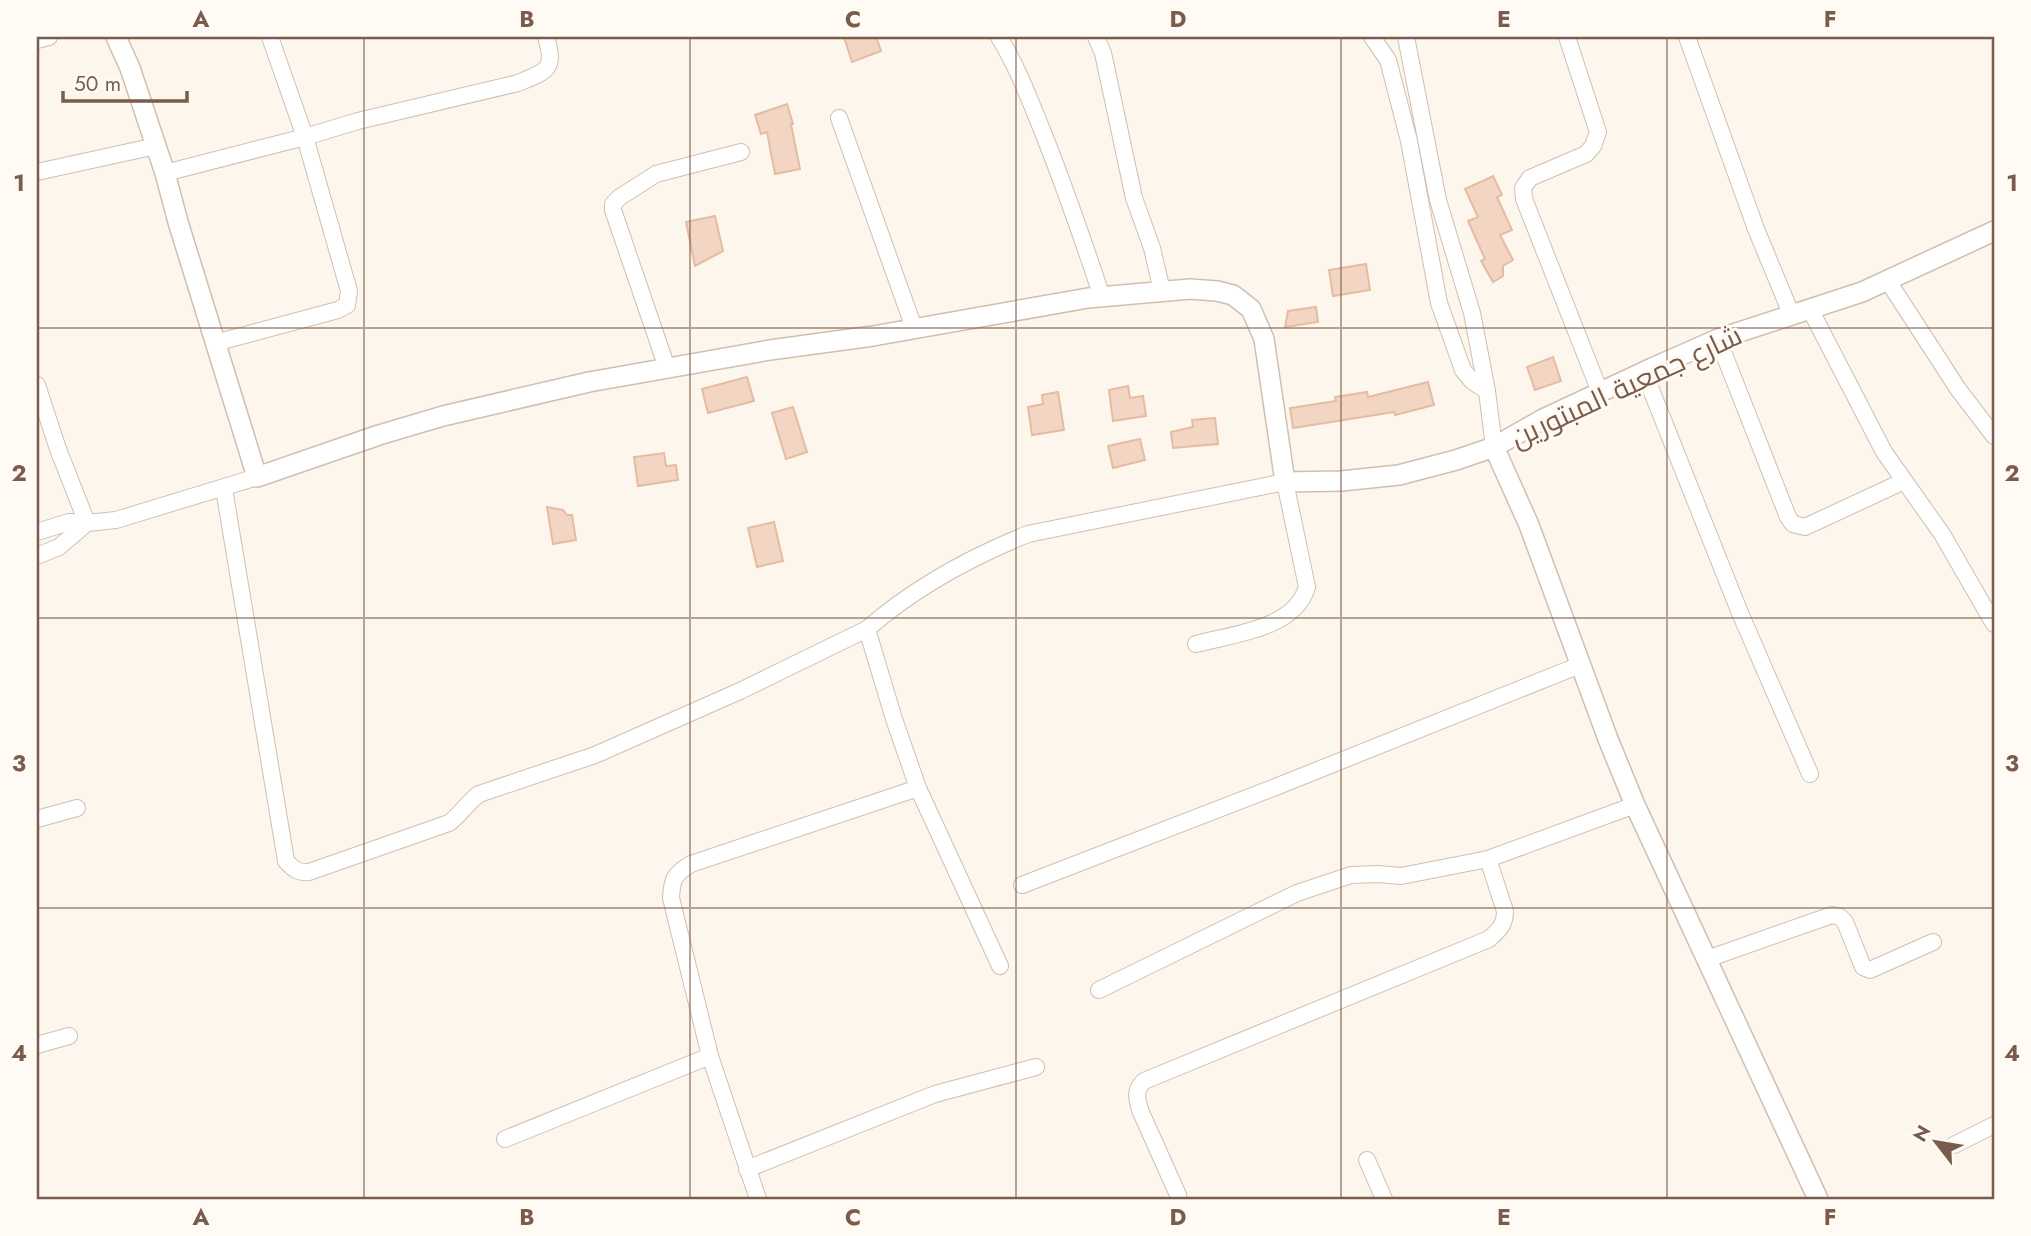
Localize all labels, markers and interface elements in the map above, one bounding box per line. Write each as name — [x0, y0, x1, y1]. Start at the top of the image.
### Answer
text: A — [192, 2, 210, 36]
text: B — [519, 2, 535, 36]
text: C — [845, 2, 861, 36]
text: D — [1170, 2, 1187, 36]
text: E — [1497, 2, 1511, 36]
text: F — [1824, 2, 1836, 36]
scale bar — [63, 60, 187, 104]
text: 50 m — [74, 69, 121, 99]
text: 1 — [13, 166, 25, 200]
text: 1 — [2006, 166, 2018, 200]
street label: شارع جمعية المبتورين — [1504, 315, 1749, 458]
text: 2 — [11, 456, 27, 490]
text: 2 — [2004, 456, 2020, 490]
text: 3 — [12, 746, 26, 780]
text: 3 — [2005, 746, 2019, 780]
text: 4 — [11, 1036, 27, 1070]
text: 4 — [2004, 1036, 2020, 1070]
north arrow — [1902, 1106, 1972, 1176]
text: N — [1906, 1120, 1937, 1147]
text: A — [192, 1200, 210, 1234]
text: B — [519, 1200, 535, 1234]
text: C — [845, 1200, 861, 1234]
text: D — [1170, 1200, 1187, 1234]
text: E — [1497, 1200, 1511, 1234]
text: F — [1824, 1200, 1836, 1234]

